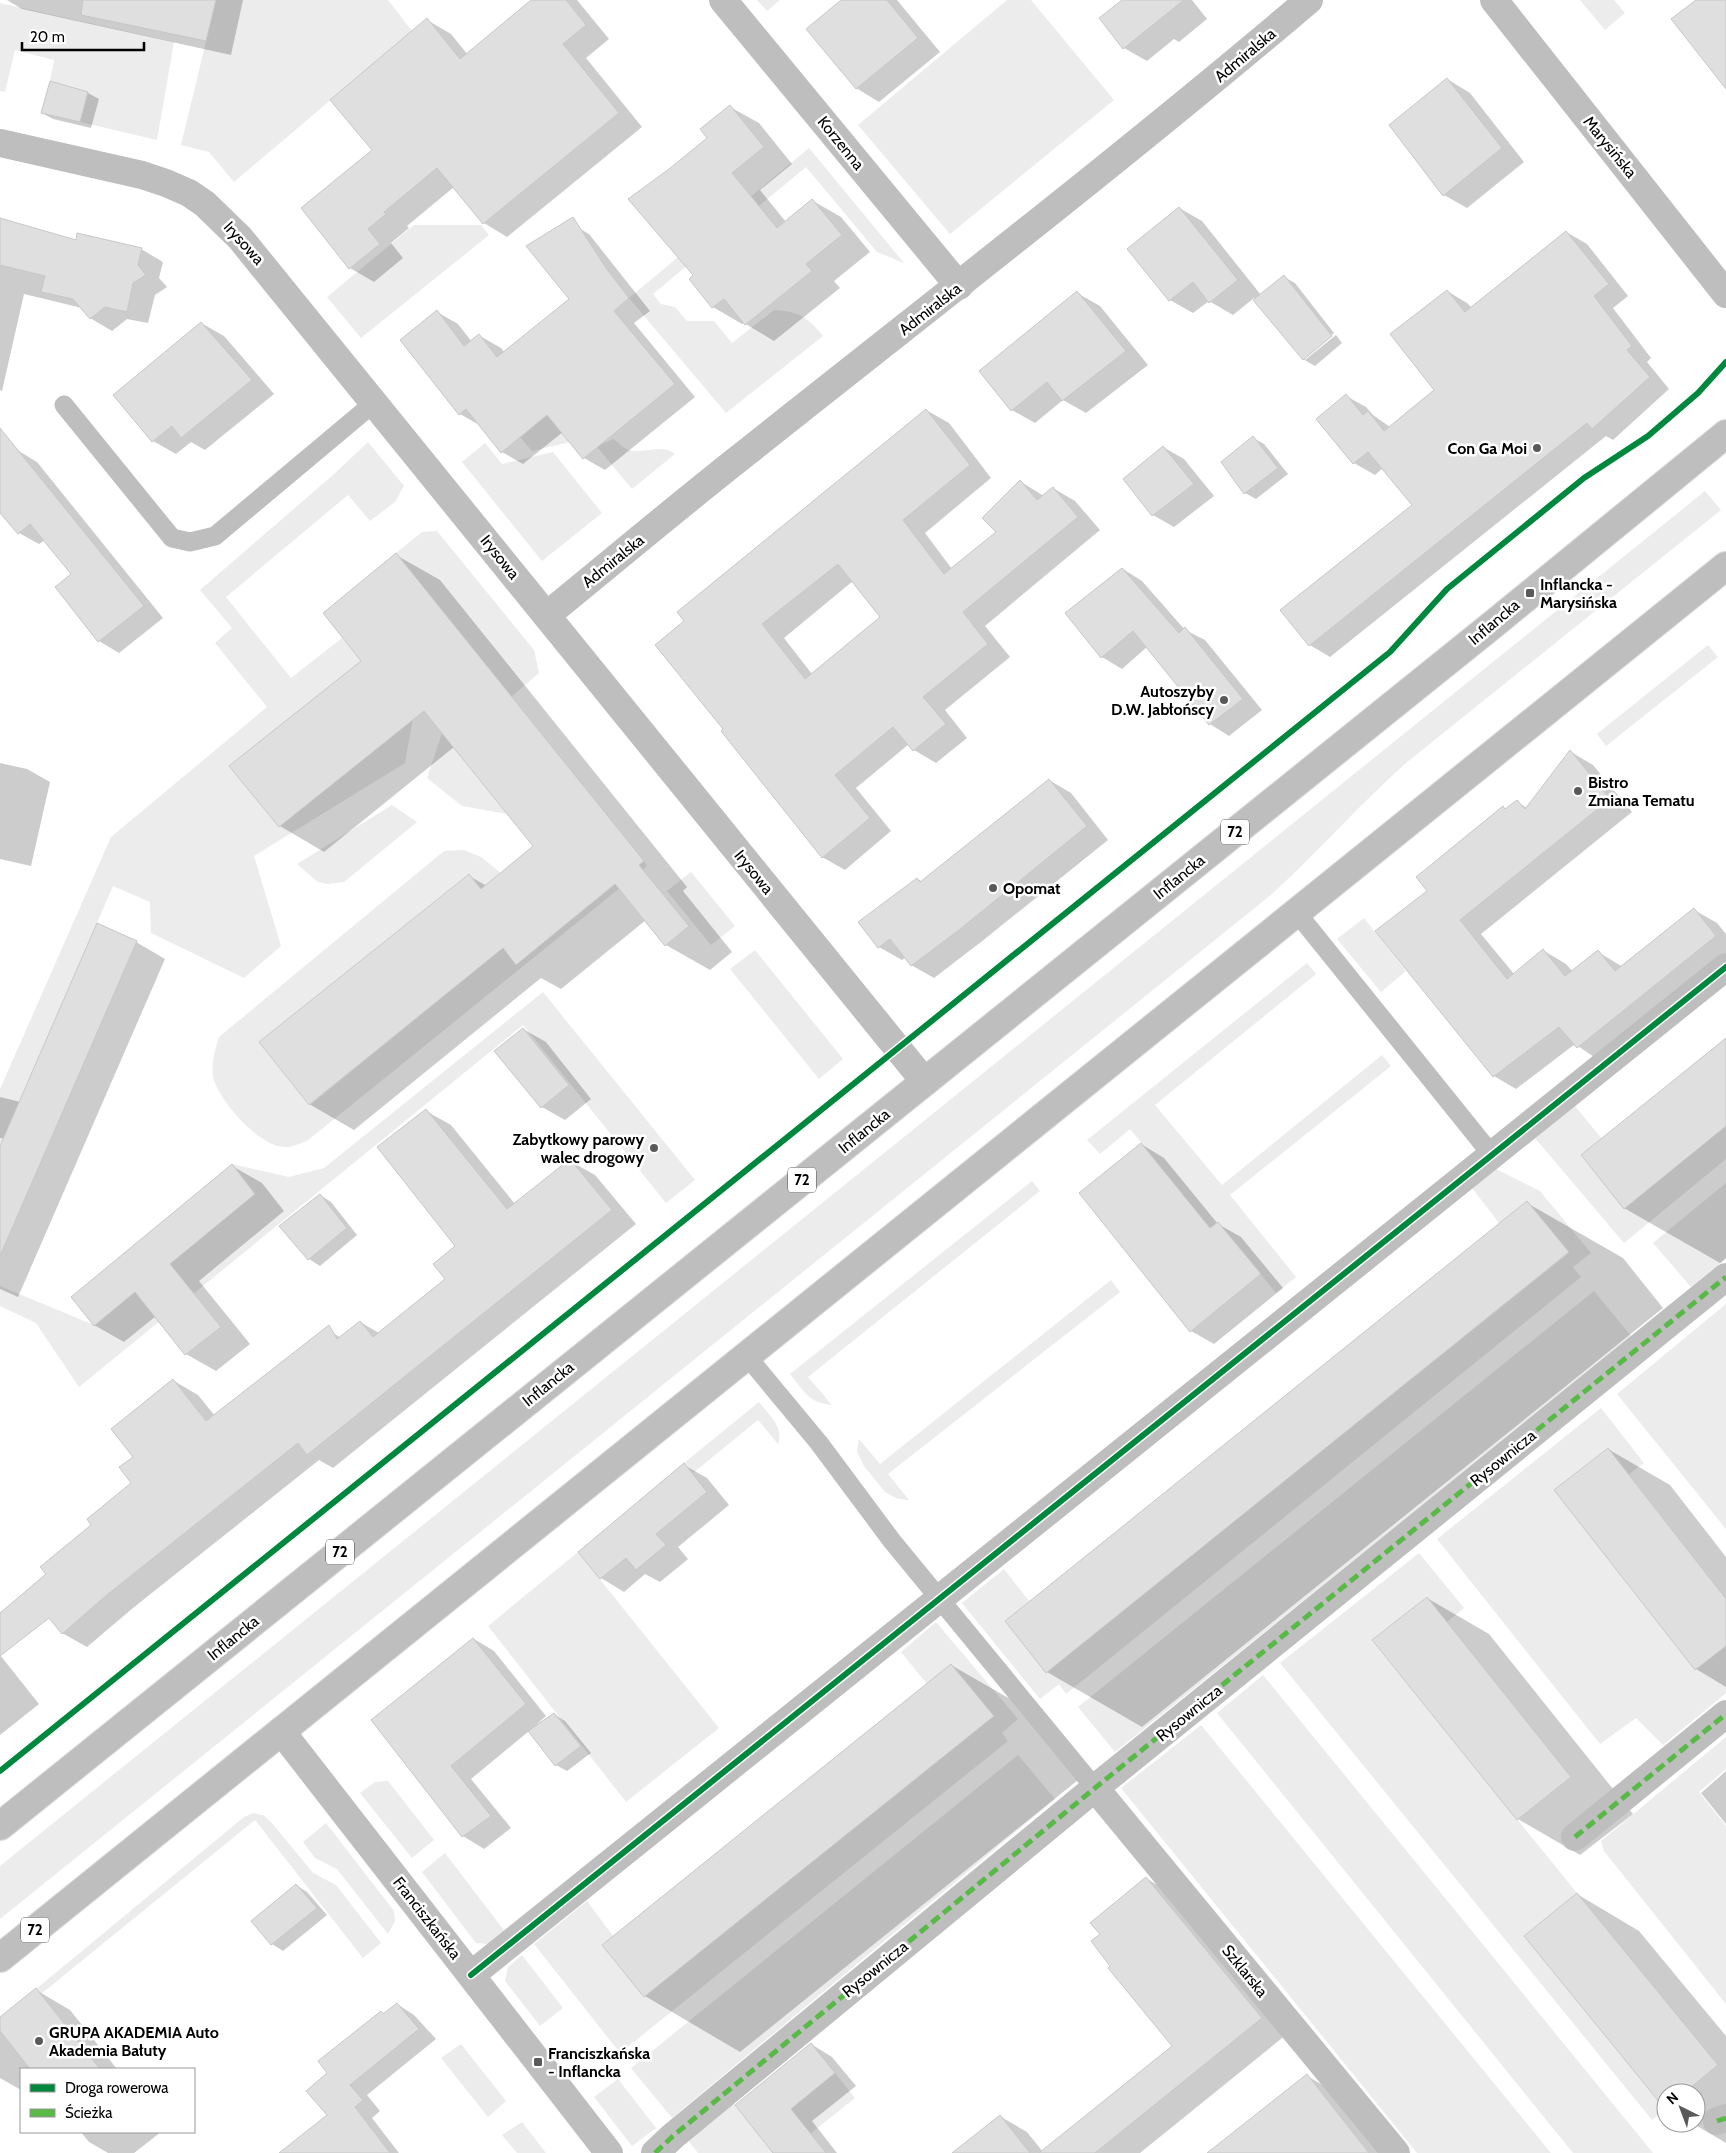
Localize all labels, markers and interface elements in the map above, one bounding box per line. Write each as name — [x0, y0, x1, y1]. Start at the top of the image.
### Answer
scale bar — [22, 20, 145, 52]
street label: Admiralska — [1211, 24, 1280, 86]
text: 20 m — [30, 28, 65, 46]
street label: Korzenna — [814, 112, 869, 174]
street label: Marysińska — [1579, 112, 1641, 182]
street label: Irysowa — [220, 217, 269, 269]
street label: Admiralska — [895, 279, 965, 339]
place label: Con Ga Moi — [1448, 439, 1527, 458]
marker: Con Ga Moi — [1531, 442, 1543, 454]
street label: Admiralska — [578, 530, 648, 592]
street label: Irysowa — [476, 531, 524, 583]
place label: Inflancka - Marysińska — [1540, 575, 1617, 612]
marker: Inflancka - Marysińska — [1524, 587, 1536, 599]
street label: Inflancka — [1465, 595, 1524, 649]
place label: Autoszyby D.W. Jabłońscy — [1111, 682, 1214, 719]
marker: Autoszyby D.W. Jabłońscy — [1218, 694, 1230, 706]
place label: Bistro Zmiana Tematu — [1588, 773, 1695, 810]
marker: Bistro Zmiana Tematu — [1572, 785, 1584, 797]
road number: 72 — [1221, 820, 1249, 844]
street label: Irysowa — [730, 846, 778, 898]
street label: Inflancka — [1150, 850, 1209, 903]
place label: Opomat — [1003, 879, 1061, 898]
marker: Opomat — [987, 882, 999, 894]
street label: Inflancka — [835, 1104, 894, 1157]
place label: Zabytkowy parowy walec drogowy — [513, 1130, 644, 1167]
marker: Zabytkowy parowy walec drogowy — [648, 1142, 660, 1154]
road number: 72 — [788, 1168, 816, 1192]
street label: Inflancka — [519, 1357, 578, 1410]
street label: Rysownicza — [1466, 1425, 1540, 1490]
road number: 72 — [326, 1540, 354, 1564]
street label: Inflancka — [204, 1611, 263, 1664]
street label: Rysownicza — [1152, 1680, 1226, 1745]
street label: Franciszkańska — [389, 1873, 465, 1963]
road number: 72 — [21, 1918, 49, 1942]
street label: Rysownicza — [838, 1936, 912, 2001]
street label: Szklarska — [1218, 1941, 1272, 2001]
place label: GRUPA AKADEMIA Auto Akademia Bałuty — [49, 2023, 219, 2060]
marker: GRUPA AKADEMIA Auto Akademia Bałuty — [33, 2035, 45, 2047]
place label: Franciszkańska - Inflancka — [548, 2044, 650, 2081]
marker: Franciszkańska - Inflancka — [532, 2056, 544, 2068]
legend — [20, 2068, 195, 2133]
text: Droga rowerowa — [65, 2079, 169, 2097]
north arrow — [1656, 2083, 1706, 2133]
text: N — [1663, 2088, 1682, 2108]
text: Ścieżka — [65, 2103, 113, 2122]

